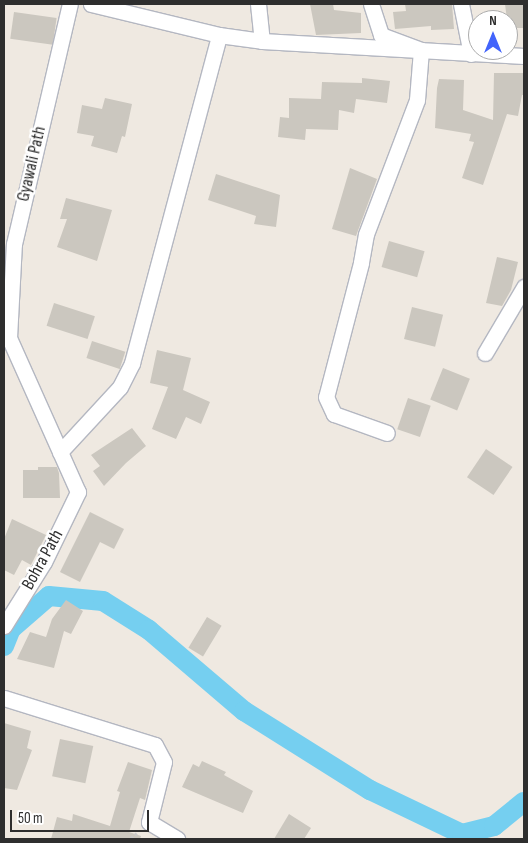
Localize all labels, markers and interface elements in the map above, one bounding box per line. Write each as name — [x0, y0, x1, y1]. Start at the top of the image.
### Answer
north arrow — [468, 10, 518, 60]
text: N — [489, 12, 497, 29]
street label: Gyawali Path — [13, 124, 51, 204]
street label: Bohra Path — [18, 526, 68, 594]
scale bar — [12, 800, 151, 832]
text: 50 m — [18, 809, 43, 828]

